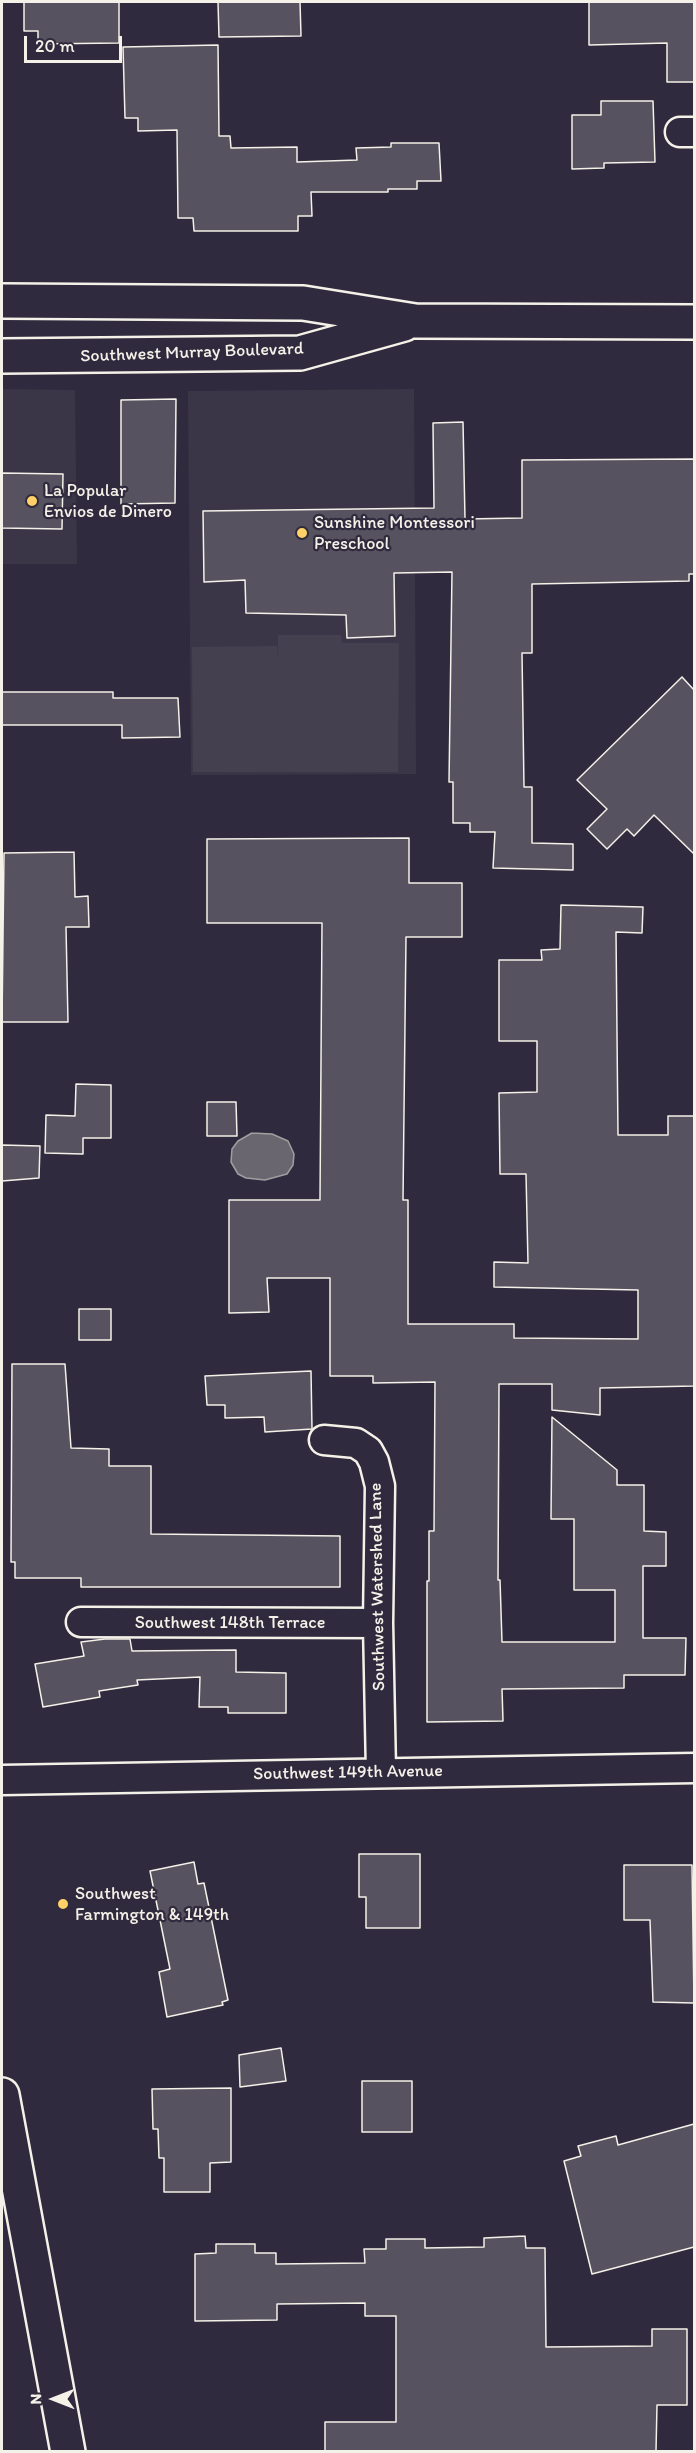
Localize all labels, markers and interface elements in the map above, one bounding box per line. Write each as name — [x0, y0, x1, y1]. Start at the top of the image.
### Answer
scale bar — [27, 24, 124, 62]
text: 20 m — [35, 35, 75, 57]
street label: Southwest Murray Boulevard — [80, 338, 304, 368]
place label: La Popular Envios de Dinero — [44, 480, 172, 522]
marker: La Popular Envios de Dinero — [25, 494, 39, 508]
place label: Sunshine Montessori Preschool — [314, 512, 475, 554]
marker: Sunshine Montessori Preschool — [295, 526, 309, 540]
street label: Southwest Watershed Lane — [365, 1483, 391, 1691]
street label: Southwest 148th Terrace — [135, 1612, 325, 1634]
street label: Southwest 149th Avenue — [253, 1761, 443, 1785]
place label: Southwest Farmington & 149th — [75, 1883, 229, 1926]
marker: Southwest Farmington & 149th — [56, 1897, 70, 1911]
north arrow — [24, 2369, 84, 2429]
text: N — [26, 2394, 45, 2404]

